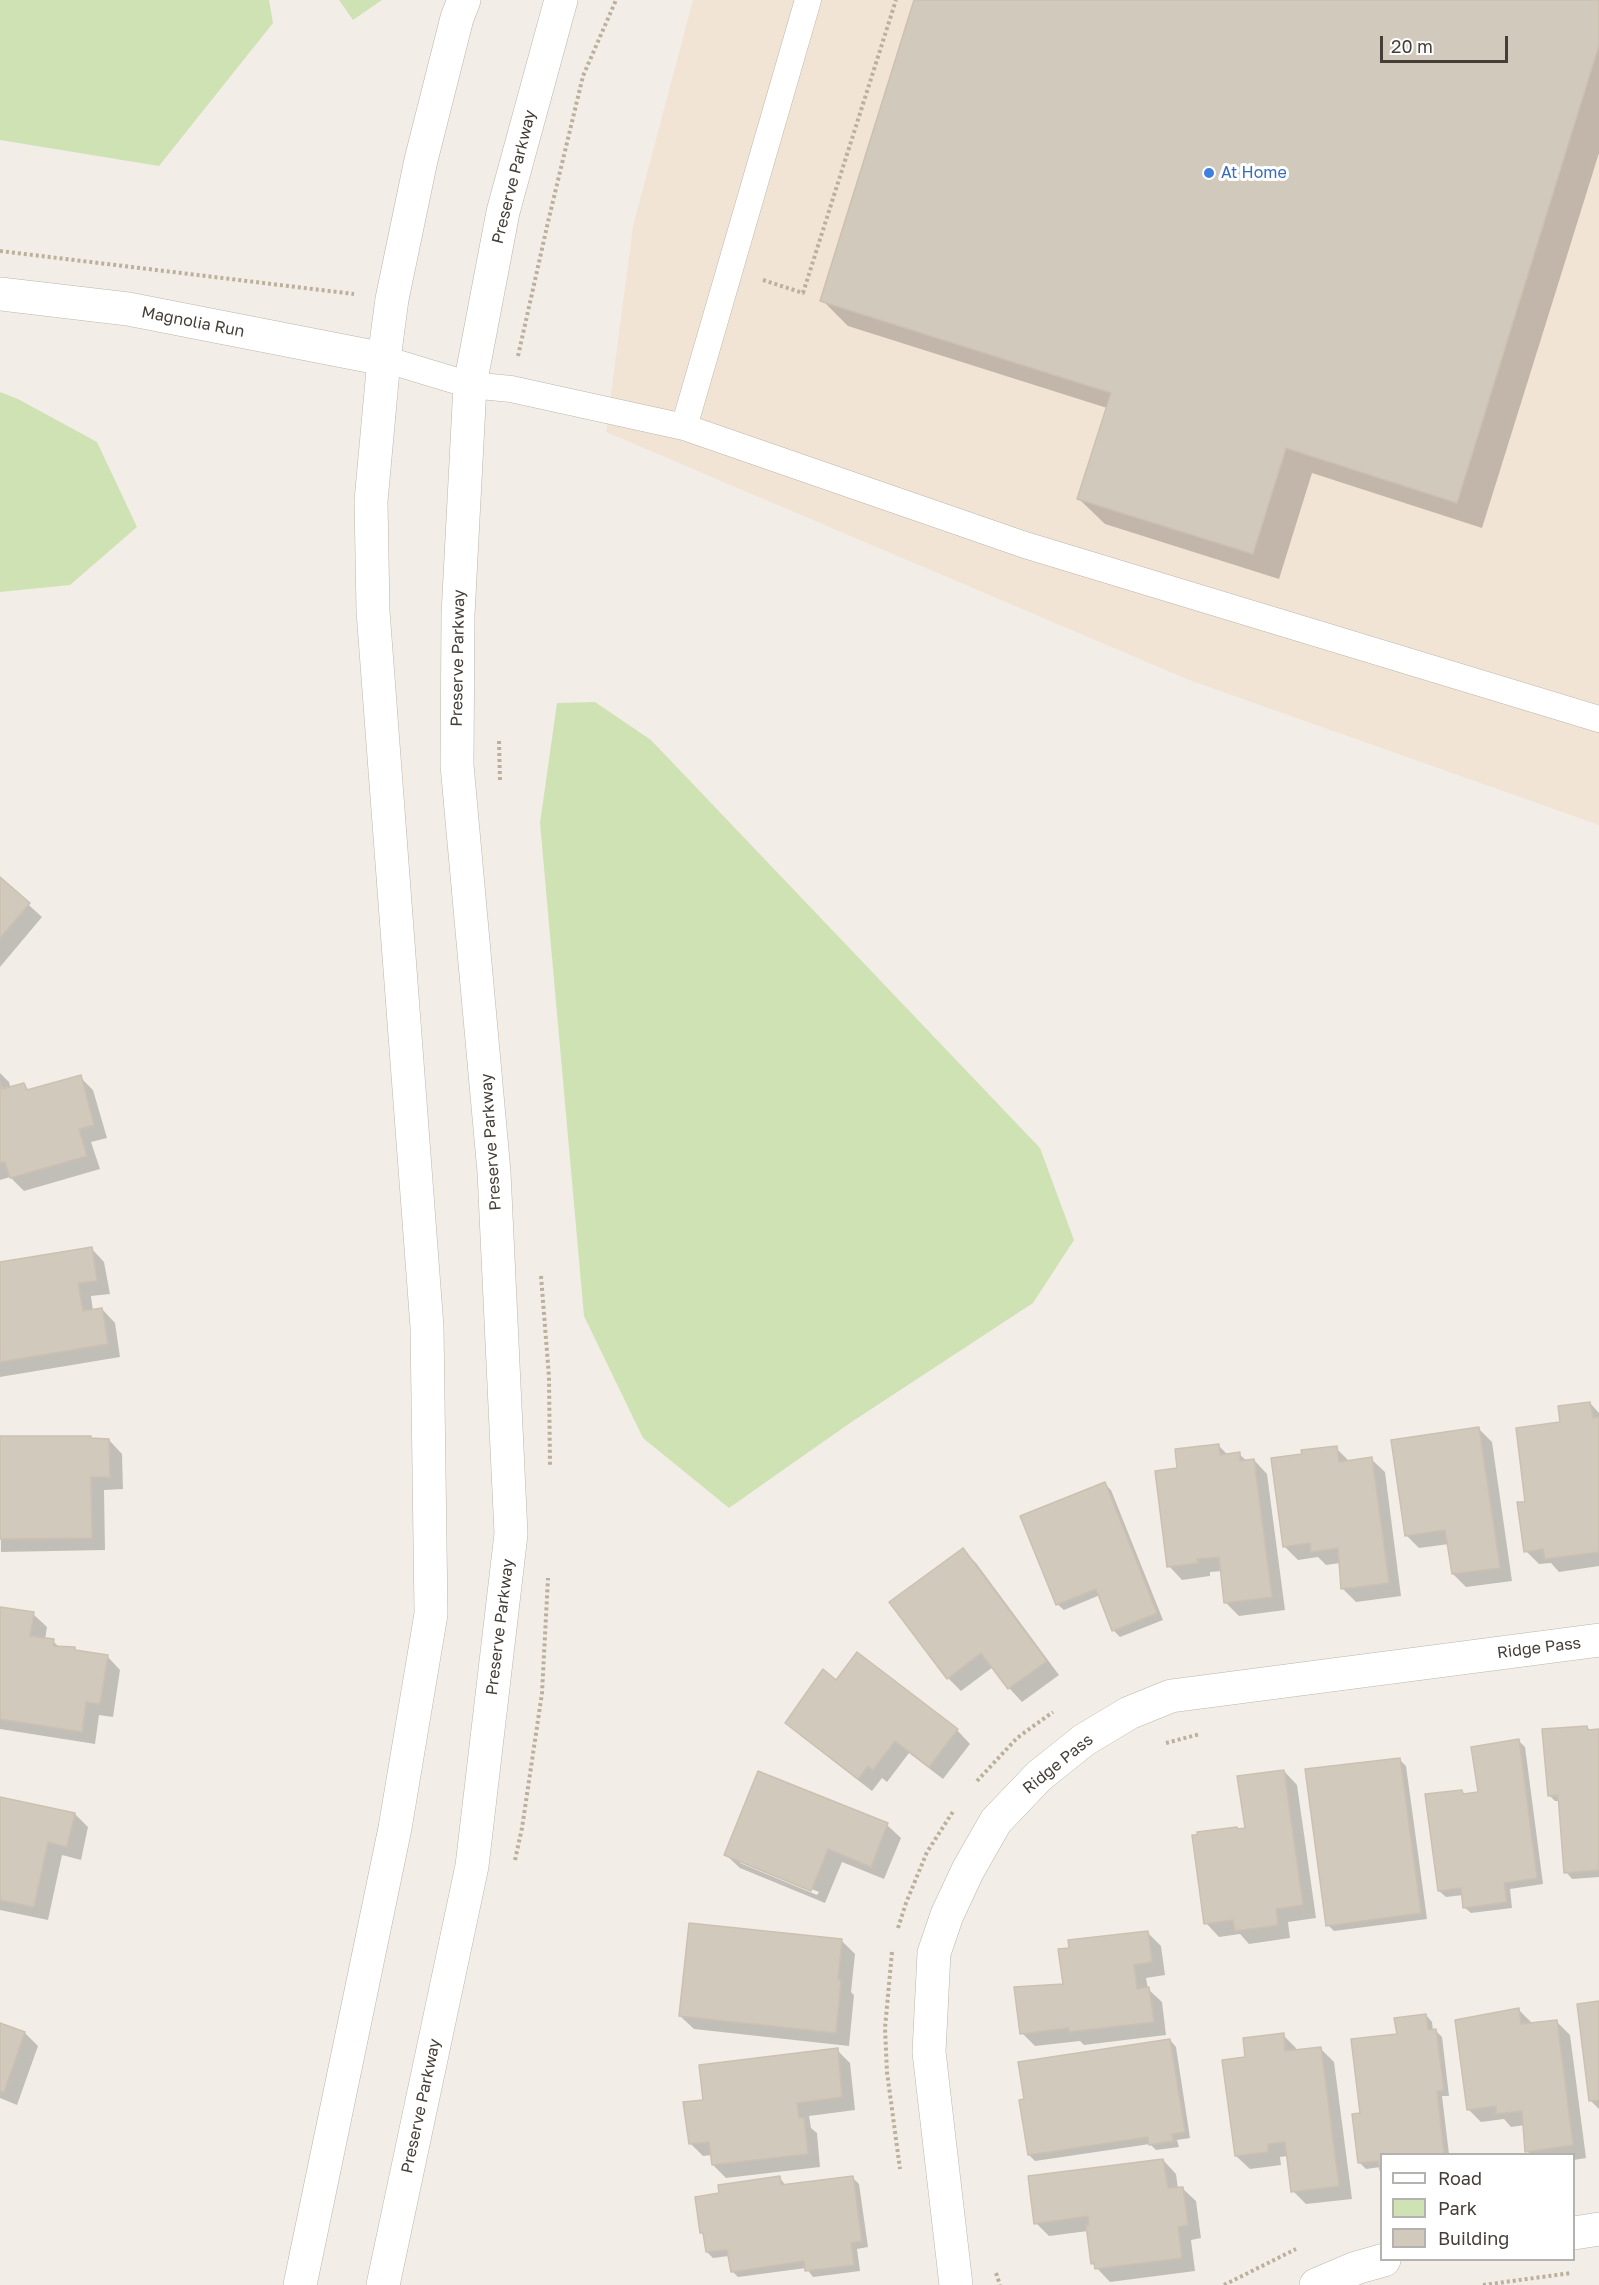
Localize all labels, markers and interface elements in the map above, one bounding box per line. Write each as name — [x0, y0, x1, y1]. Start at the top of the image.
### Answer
scale bar — [1383, 24, 1510, 62]
text: 20 m — [1391, 35, 1433, 57]
street label: Preserve Parkway — [488, 108, 540, 246]
place label: At Home — [1221, 163, 1287, 183]
marker: At Home — [1202, 166, 1216, 180]
street label: Magnolia Run — [140, 303, 246, 341]
street label: Preserve Parkway — [447, 589, 469, 727]
street label: Preserve Parkway — [477, 1073, 505, 1211]
street label: Preserve Parkway — [482, 1558, 518, 1696]
street label: Ridge Pass — [1496, 1633, 1582, 1663]
street label: Ridge Pass — [1019, 1730, 1097, 1798]
street label: Preserve Parkway — [397, 2037, 445, 2175]
legend — [1380, 2153, 1575, 2261]
text: Road — [1438, 2167, 1482, 2189]
text: Park — [1438, 2197, 1477, 2219]
text: Building — [1438, 2227, 1509, 2249]

